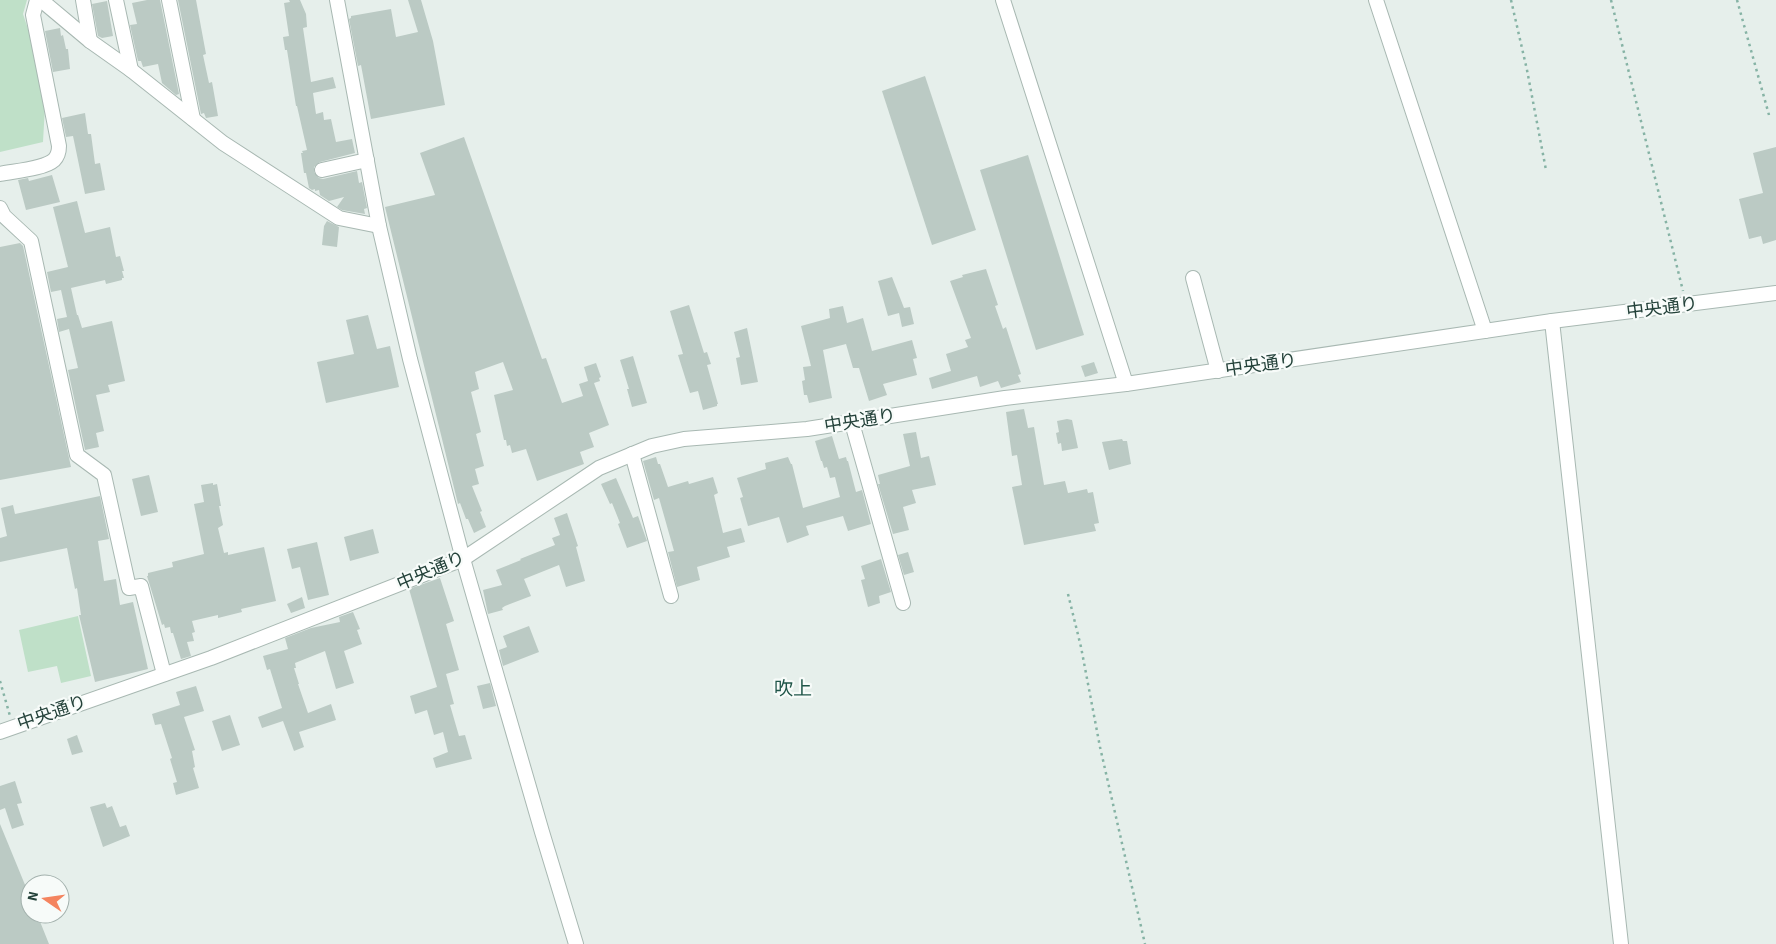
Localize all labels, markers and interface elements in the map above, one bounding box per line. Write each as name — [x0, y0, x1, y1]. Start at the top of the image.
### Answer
street label: 中央通り — [1625, 291, 1699, 325]
street label: 中央通り — [1224, 348, 1298, 382]
street label: 中央通り — [822, 403, 898, 439]
street label: 中央通り — [393, 545, 469, 597]
district label: 吹上 — [774, 676, 812, 703]
street label: 中央通り — [14, 689, 90, 737]
north arrow — [20, 874, 70, 924]
text: N — [23, 890, 44, 903]

